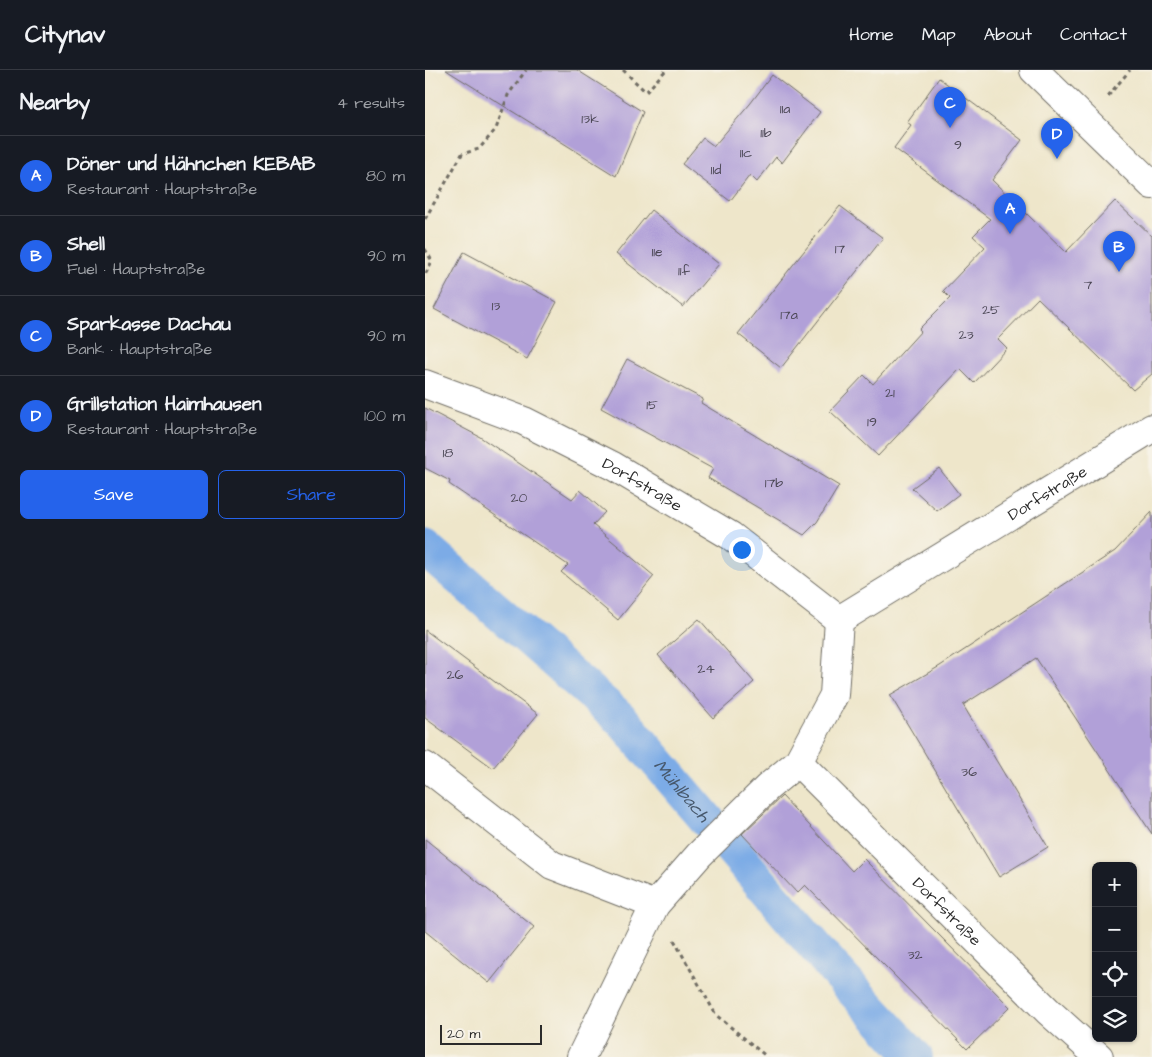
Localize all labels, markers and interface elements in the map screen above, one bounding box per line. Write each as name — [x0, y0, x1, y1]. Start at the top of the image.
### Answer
text: Citynav — [25, 18, 105, 52]
text: Home — [849, 22, 894, 47]
text: Map — [922, 22, 956, 47]
text: About — [984, 22, 1032, 47]
text: Contact — [1060, 22, 1127, 47]
pin: C — [934, 87, 966, 128]
text: Nearby — [20, 88, 90, 117]
text: 4 results — [337, 92, 405, 114]
house number: 11a — [780, 99, 790, 119]
house number: 13k — [581, 109, 599, 129]
pin: D — [1041, 118, 1073, 159]
house number: 11b — [760, 123, 772, 143]
house number: 9 — [954, 135, 962, 155]
house number: 11c — [740, 143, 752, 163]
text: Döner und Hähnchen KEBAB — [67, 151, 315, 178]
house number: 11d — [711, 160, 721, 180]
text: A — [31, 165, 41, 187]
text: 80 m — [366, 165, 405, 187]
text: Restaurant · Hauptstraße — [67, 178, 257, 200]
pin: A — [994, 193, 1026, 234]
text: Shell — [67, 231, 105, 258]
pin: B — [1103, 231, 1135, 272]
house number: 17 — [835, 239, 846, 259]
house number: 11e — [651, 242, 663, 262]
text: B — [30, 245, 42, 267]
text: 90 m — [367, 245, 405, 267]
text: Fuel · Hauptstraße — [67, 258, 205, 280]
house number: 11f — [678, 261, 691, 281]
house number: 7 — [1084, 275, 1093, 295]
house number: 13 — [492, 296, 500, 316]
house number: 25 — [982, 300, 1000, 320]
house number: 17a — [780, 305, 798, 325]
text: Sparkasse Dachau — [67, 311, 231, 338]
text: C — [30, 325, 42, 347]
text: 90 m — [367, 325, 405, 347]
house number: 23 — [958, 325, 974, 345]
text: Bank · Hauptstraße — [67, 338, 212, 360]
house number: 21 — [885, 383, 895, 403]
text: Grillstation Haimhausen — [67, 391, 262, 418]
house number: 15 — [646, 395, 658, 415]
text: D — [31, 405, 41, 427]
text: 100 m — [364, 405, 405, 427]
house number: 19 — [867, 412, 877, 432]
text: Restaurant · Hauptstraße — [67, 418, 257, 440]
house number: 18 — [443, 443, 453, 463]
street label: Dorfstraße — [599, 453, 687, 517]
street label: Dorfstraße — [1004, 460, 1092, 526]
button: Save — [20, 470, 208, 519]
button: Share — [218, 470, 405, 519]
house number: 17b — [765, 473, 783, 493]
house number: 20 — [511, 488, 528, 508]
your location — [729, 537, 755, 563]
house number: 24 — [697, 659, 715, 679]
house number: 26 — [447, 665, 464, 685]
water label: Mühlbach — [648, 754, 716, 828]
house number: 36 — [961, 762, 977, 782]
map controls — [1092, 862, 1137, 1042]
button: + — [1092, 862, 1137, 907]
street label: Dorfstraße — [907, 872, 986, 951]
button: − — [1092, 907, 1137, 952]
house number: 32 — [907, 945, 923, 965]
button: locate — [1092, 952, 1137, 997]
button: layers — [1092, 997, 1137, 1042]
scale bar — [440, 1022, 543, 1045]
text: 20 m — [447, 1024, 480, 1044]

